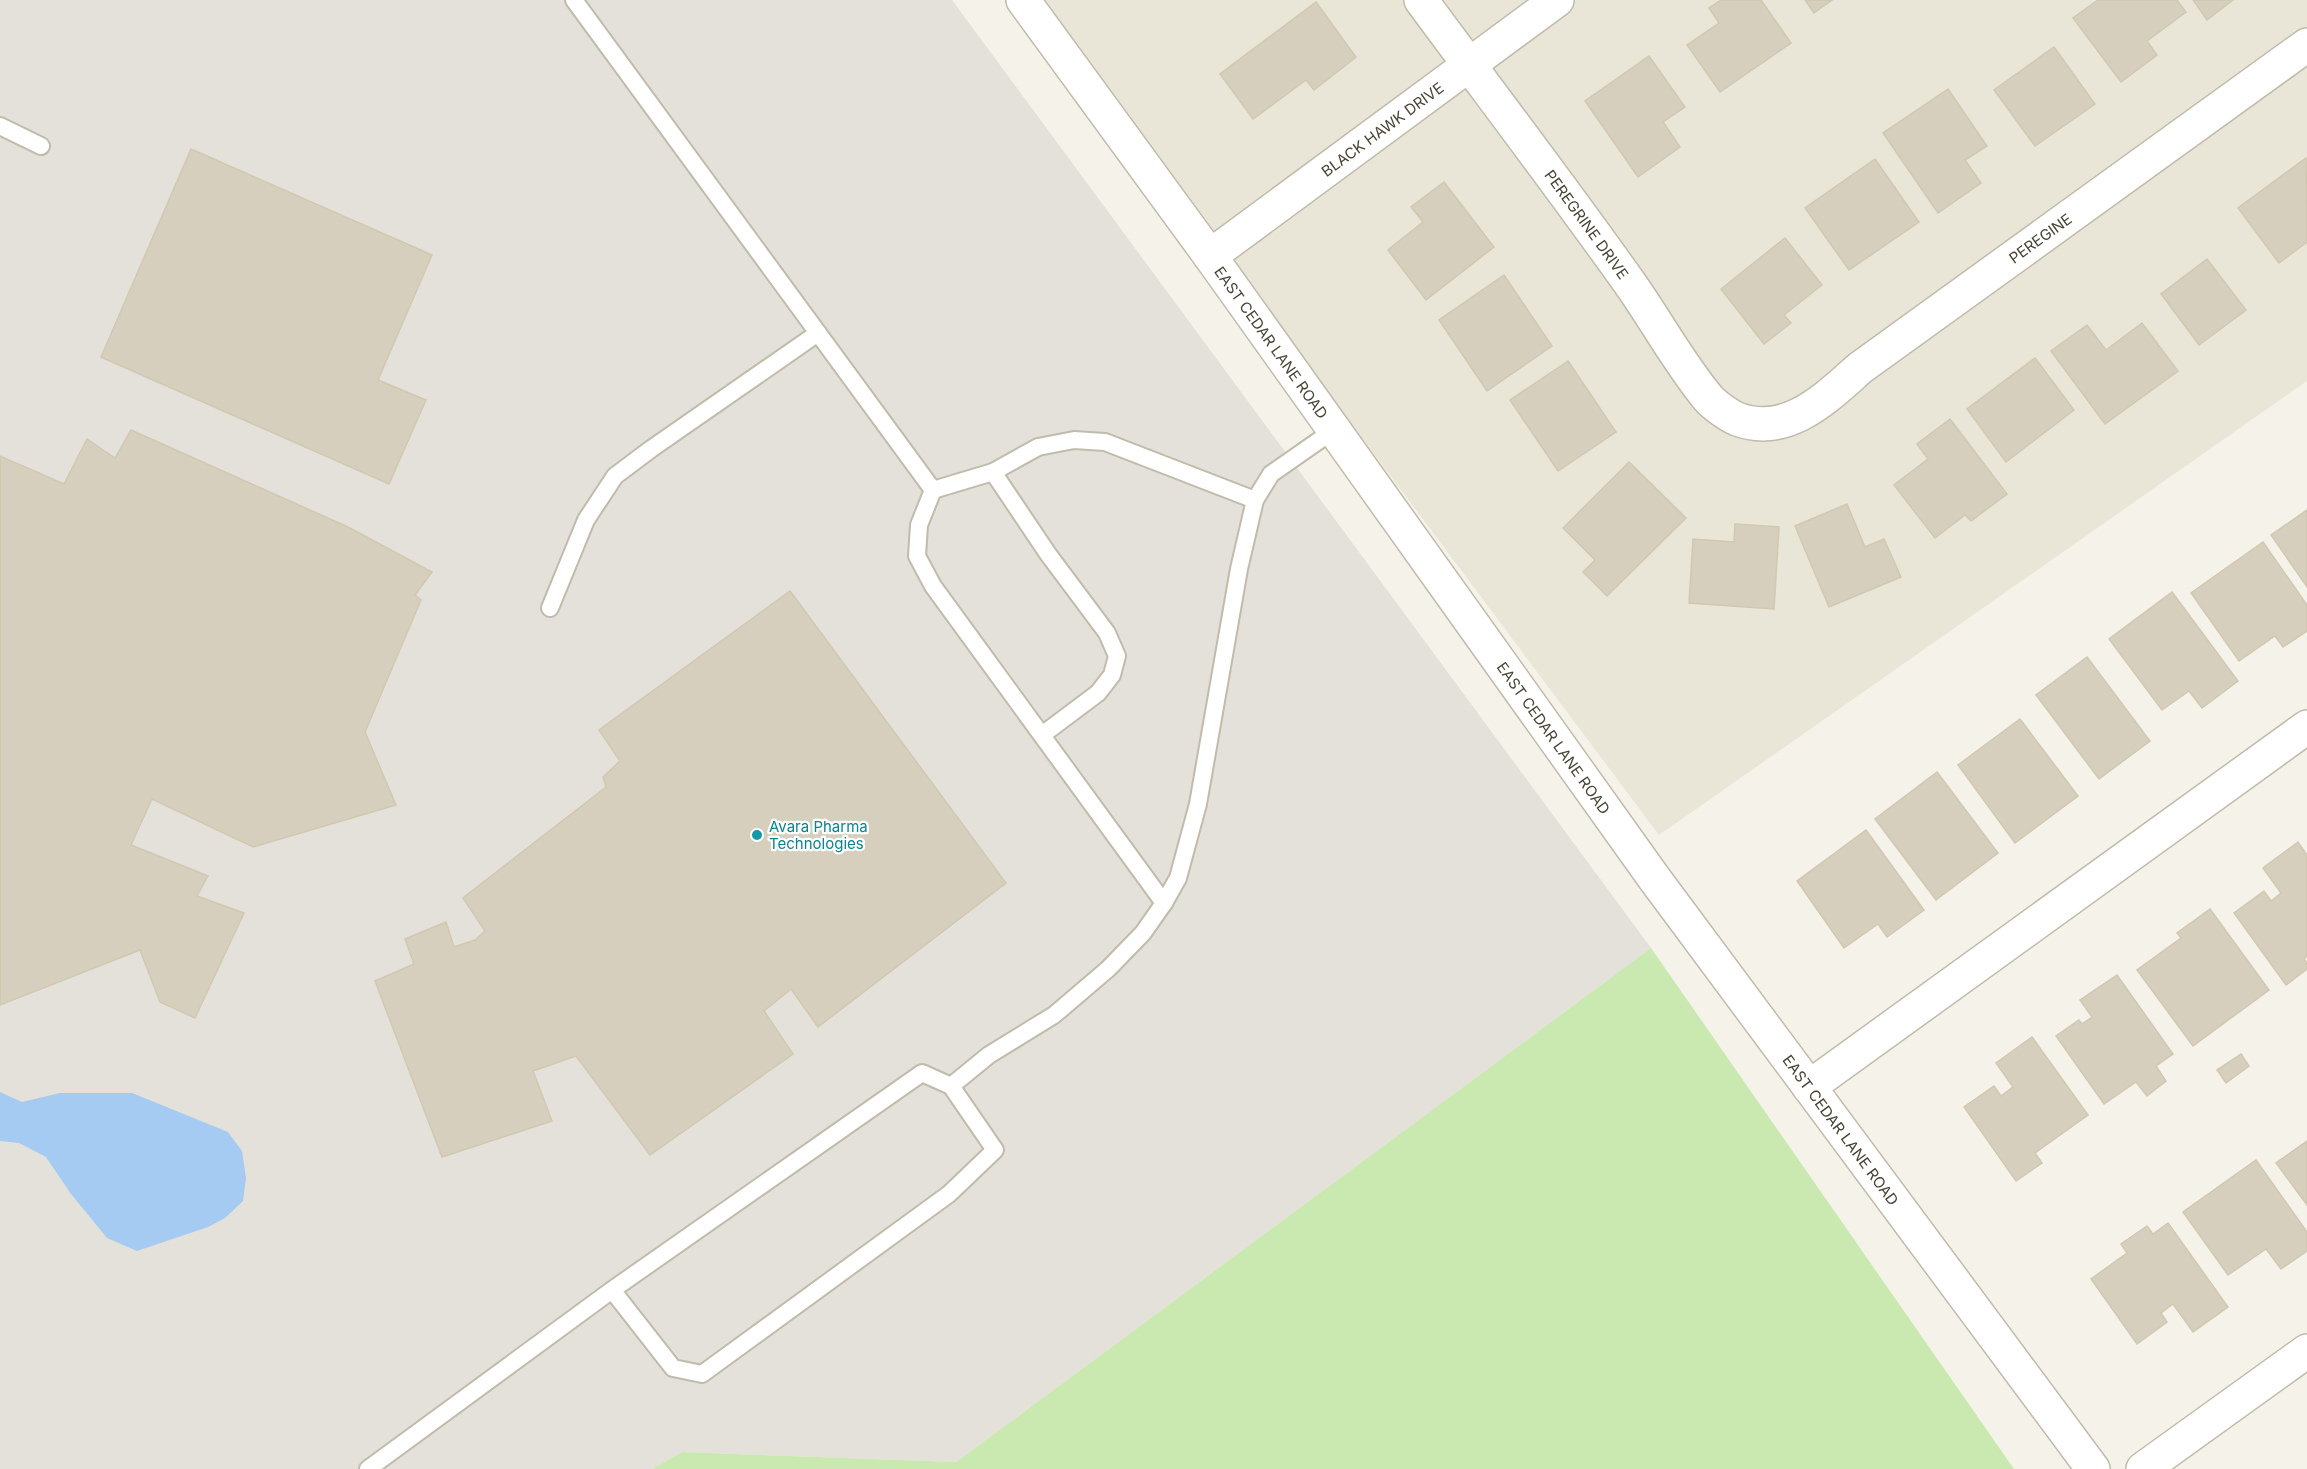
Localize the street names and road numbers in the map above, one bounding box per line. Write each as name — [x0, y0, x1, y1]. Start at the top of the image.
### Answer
street label: BLACK HAWK DRIVE — [1317, 78, 1447, 180]
street label: PEREGRINE DRIVE — [1541, 166, 1633, 283]
street label: PEREGINE — [2005, 209, 2075, 267]
street label: EAST CEDAR LANE ROAD — [1211, 262, 1332, 422]
street label: EAST CEDAR LANE ROAD — [1493, 658, 1615, 818]
street label: EAST CEDAR LANE ROAD — [1779, 1051, 1903, 1209]

